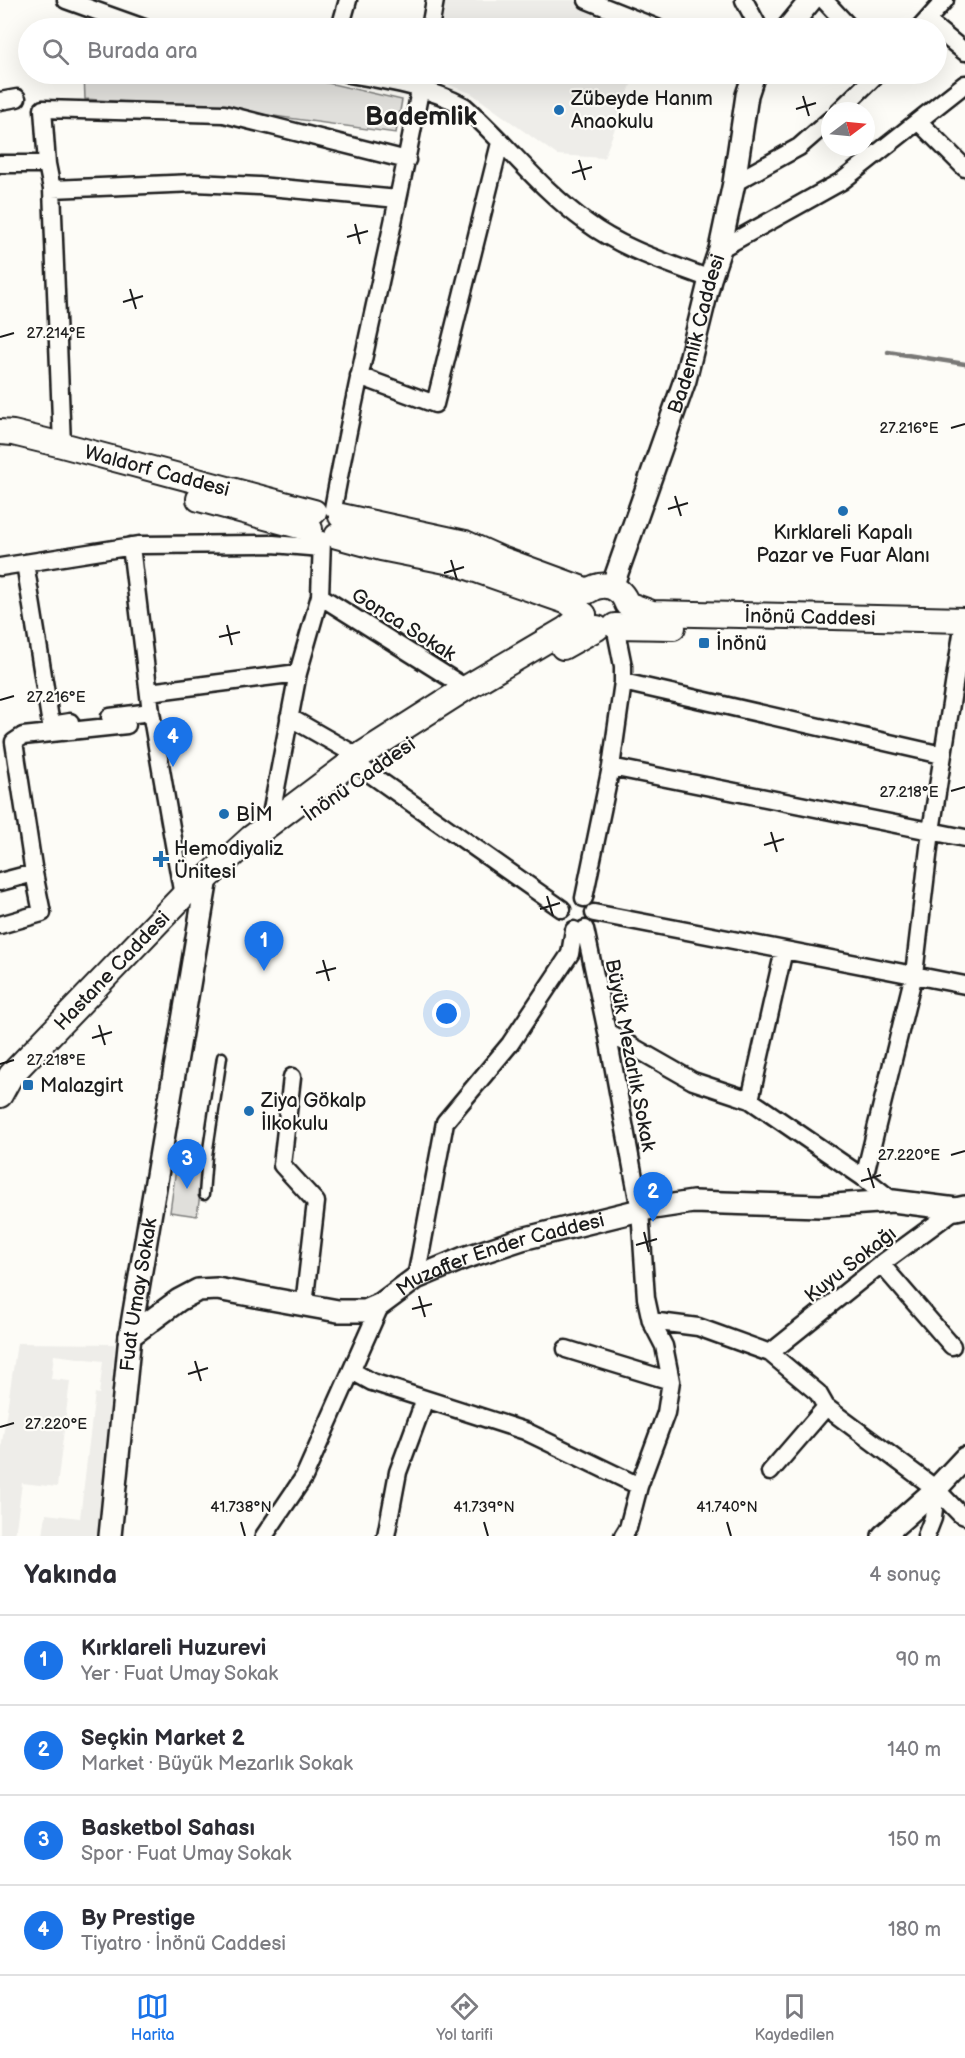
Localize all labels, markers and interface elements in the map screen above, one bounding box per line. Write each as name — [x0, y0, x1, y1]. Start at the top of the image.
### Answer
search box — [18, 18, 947, 84]
icon: search — [39, 35, 72, 68]
text: Burada ara — [87, 38, 198, 65]
place label: Zübeyde Hanım Anaokulu — [570, 87, 713, 134]
district label: Bademlik — [365, 102, 477, 133]
north arrow — [821, 102, 875, 156]
marker: Zübeyde Hanım Anaokulu — [552, 103, 566, 117]
street label: Bademlik Caddesi — [663, 251, 730, 417]
text: 27.214°E — [27, 324, 86, 343]
text: 27.216°E — [879, 419, 939, 438]
street label: Waldorf Caddesi — [82, 440, 232, 502]
marker: Kırklareli Kapalı Pazar ve Fuar Alanı — [836, 504, 850, 518]
place label: Kırklareli Kapalı Pazar ve Fuar Alanı — [756, 521, 930, 568]
street label: Gonca Sokak — [347, 583, 460, 667]
street label: İnönü Caddesi — [744, 603, 876, 631]
place label: İnönü — [716, 631, 767, 656]
marker: İnönü — [697, 636, 711, 650]
text: 27.216°E — [26, 688, 86, 707]
pin: 4 — [154, 718, 192, 767]
street label: İnönü Caddesi — [298, 732, 420, 827]
text: 27.218°E — [879, 783, 939, 802]
place label: BİM — [236, 802, 273, 827]
marker: BİM — [217, 807, 231, 821]
place label: Hemodiyaliz Ünitesi — [174, 837, 284, 884]
marker: Hemodiyaliz Ünitesi — [152, 850, 170, 868]
street label: Hastane Caddesi — [49, 906, 175, 1036]
pin: 1 — [244, 922, 284, 971]
street label: Büyük Mezarlık Sokak — [600, 957, 660, 1154]
your location — [432, 999, 461, 1028]
text: 27.218°E — [26, 1051, 86, 1070]
place label: Malazgirt — [40, 1074, 123, 1098]
marker: Malazgirt — [21, 1078, 35, 1092]
place label: Ziya Gökalp İlkokulu — [260, 1089, 366, 1136]
marker: Ziya Gökalp İlkokulu — [242, 1104, 256, 1118]
pin: 3 — [168, 1140, 207, 1189]
text: 27.220°E — [878, 1146, 940, 1165]
pin: 2 — [634, 1172, 672, 1222]
street label: Muzaffer Ender Caddesi — [392, 1208, 607, 1302]
street label: Fuat Umay Sokak — [116, 1216, 163, 1373]
street label: Kuyu Sokağı — [800, 1222, 901, 1308]
text: 27.220°E — [25, 1415, 87, 1434]
text: 41.738°N — [210, 1498, 272, 1517]
text: 41.739°N — [453, 1498, 515, 1517]
text: 41.740°N — [696, 1498, 758, 1517]
text: Yakında — [24, 1560, 117, 1591]
text: 4 sonuç — [869, 1563, 941, 1587]
text: Kırklareli Huzurevi — [81, 1635, 266, 1662]
text: 1 — [39, 1648, 48, 1672]
text: 90 m — [896, 1648, 941, 1672]
text: Yer · Fuat Umay Sokak — [81, 1662, 278, 1686]
text: Seçkin Market 2 — [81, 1725, 245, 1752]
text: 2 — [38, 1738, 49, 1762]
text: 140 m — [887, 1738, 941, 1762]
text: Market · Büyük Mezarlık Sokak — [81, 1752, 353, 1776]
text: Basketbol Sahası — [81, 1815, 255, 1842]
text: 3 — [38, 1828, 49, 1852]
text: 150 m — [888, 1828, 941, 1852]
text: Spor · Fuat Umay Sokak — [81, 1842, 291, 1866]
text: By Prestige — [81, 1905, 195, 1932]
text: 4 — [38, 1918, 49, 1942]
text: 180 m — [888, 1918, 941, 1942]
text: Tiyatro · İnönü Caddesi — [81, 1932, 286, 1956]
tab: Harita — [131, 1990, 175, 2045]
tab: Yol tarifi — [436, 1990, 493, 2045]
tab: Kaydedilen — [755, 1990, 834, 2045]

